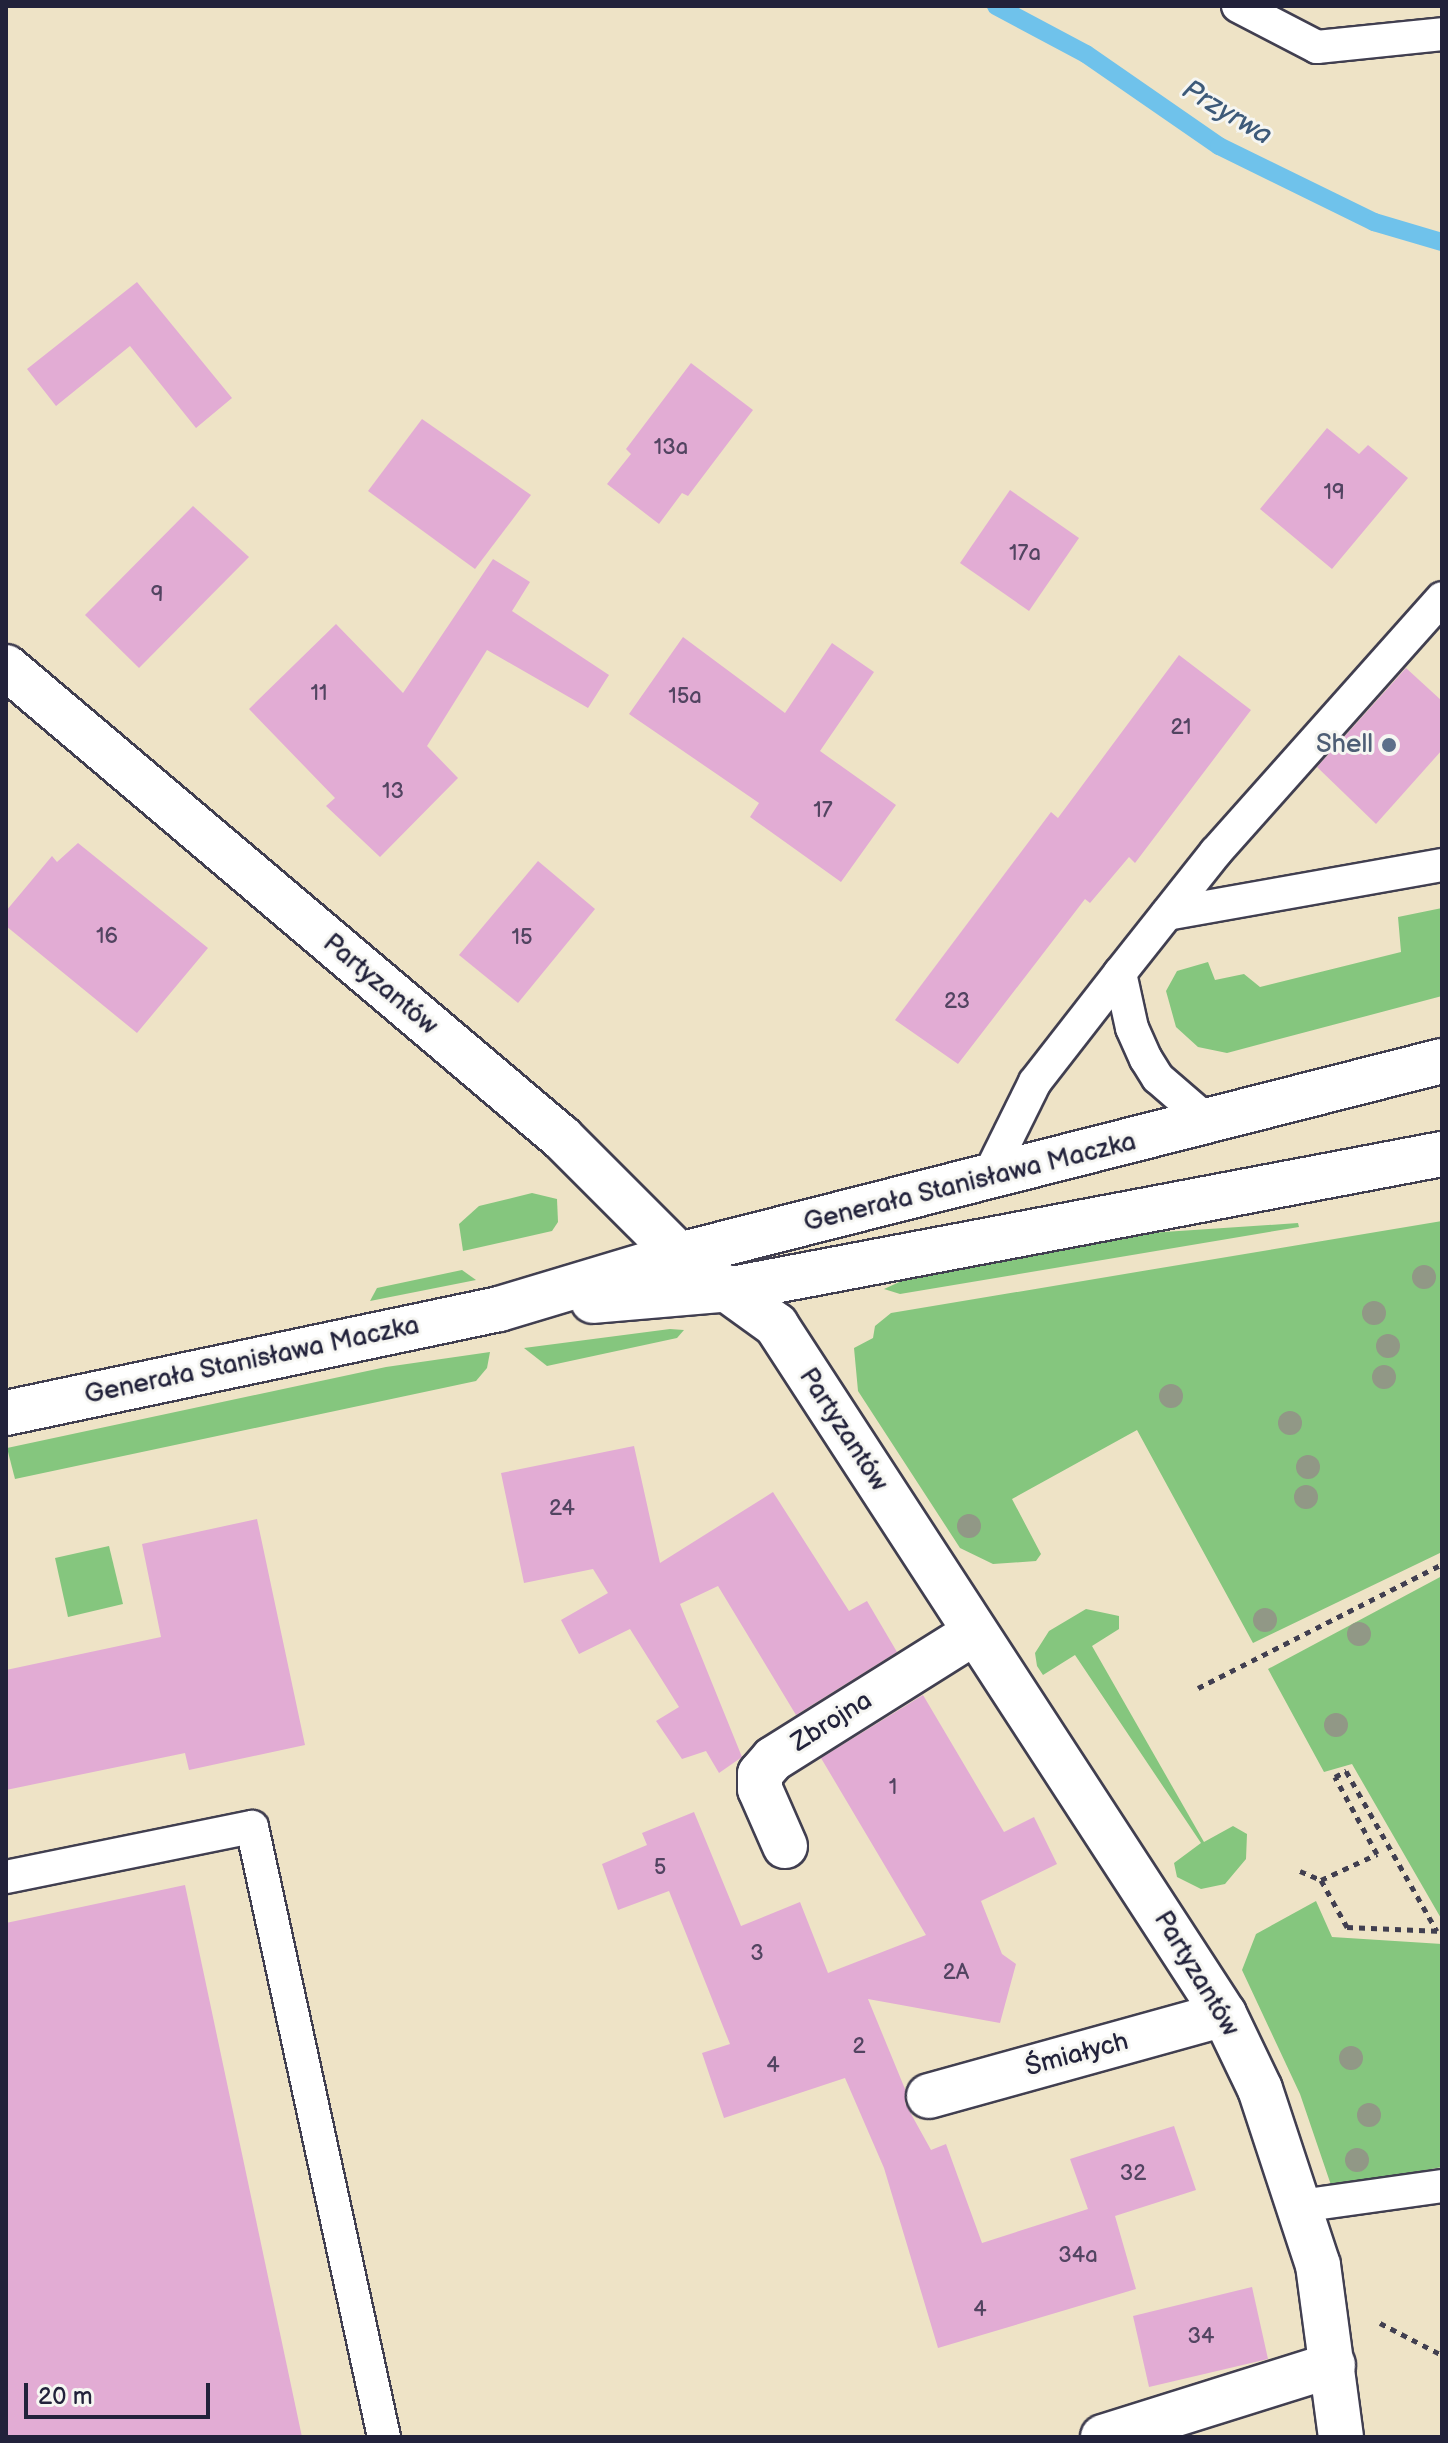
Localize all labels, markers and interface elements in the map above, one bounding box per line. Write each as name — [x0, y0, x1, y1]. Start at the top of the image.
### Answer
water label: Przyrwa — [1176, 73, 1278, 153]
house number: 13a — [654, 435, 688, 461]
house number: 19 — [1323, 480, 1345, 506]
house number: 17a — [1009, 541, 1041, 567]
house number: 9 — [151, 582, 163, 608]
house number: 11 — [310, 681, 328, 707]
house number: 15a — [668, 684, 702, 710]
house number: 21 — [1170, 715, 1192, 741]
place label: Shell — [1316, 729, 1373, 761]
marker: Shell — [1380, 736, 1398, 754]
house number: 13 — [382, 779, 404, 805]
house number: 17 — [813, 798, 833, 824]
house number: 16 — [96, 924, 118, 950]
house number: 15 — [511, 925, 533, 951]
street label: Partyzantów — [316, 928, 444, 1042]
house number: 23 — [944, 989, 970, 1015]
street label: Generała Stanisława Maczka — [800, 1127, 1140, 1239]
street label: Generała Stanisława Maczka — [82, 1310, 422, 1412]
street label: Partyzantów — [792, 1363, 894, 1497]
house number: 24 — [549, 1496, 575, 1522]
street label: Zbrojna — [786, 1685, 878, 1759]
house number: 1 — [889, 1775, 897, 1801]
house number: 5 — [654, 1855, 666, 1881]
street label: Partyzantów — [1147, 1906, 1245, 2042]
house number: 3 — [750, 1941, 764, 1967]
house number: 2A — [943, 1960, 969, 1986]
street label: Śmiałych — [1022, 2026, 1132, 2084]
house number: 2 — [853, 2034, 865, 2060]
house number: 4 — [766, 2053, 780, 2079]
house number: 32 — [1120, 2161, 1146, 2187]
house number: 34a — [1058, 2243, 1098, 2269]
house number: 4 — [973, 2297, 987, 2323]
house number: 34 — [1188, 2324, 1214, 2350]
scale bar — [28, 2367, 214, 2417]
text: 20 m — [38, 2382, 93, 2411]

